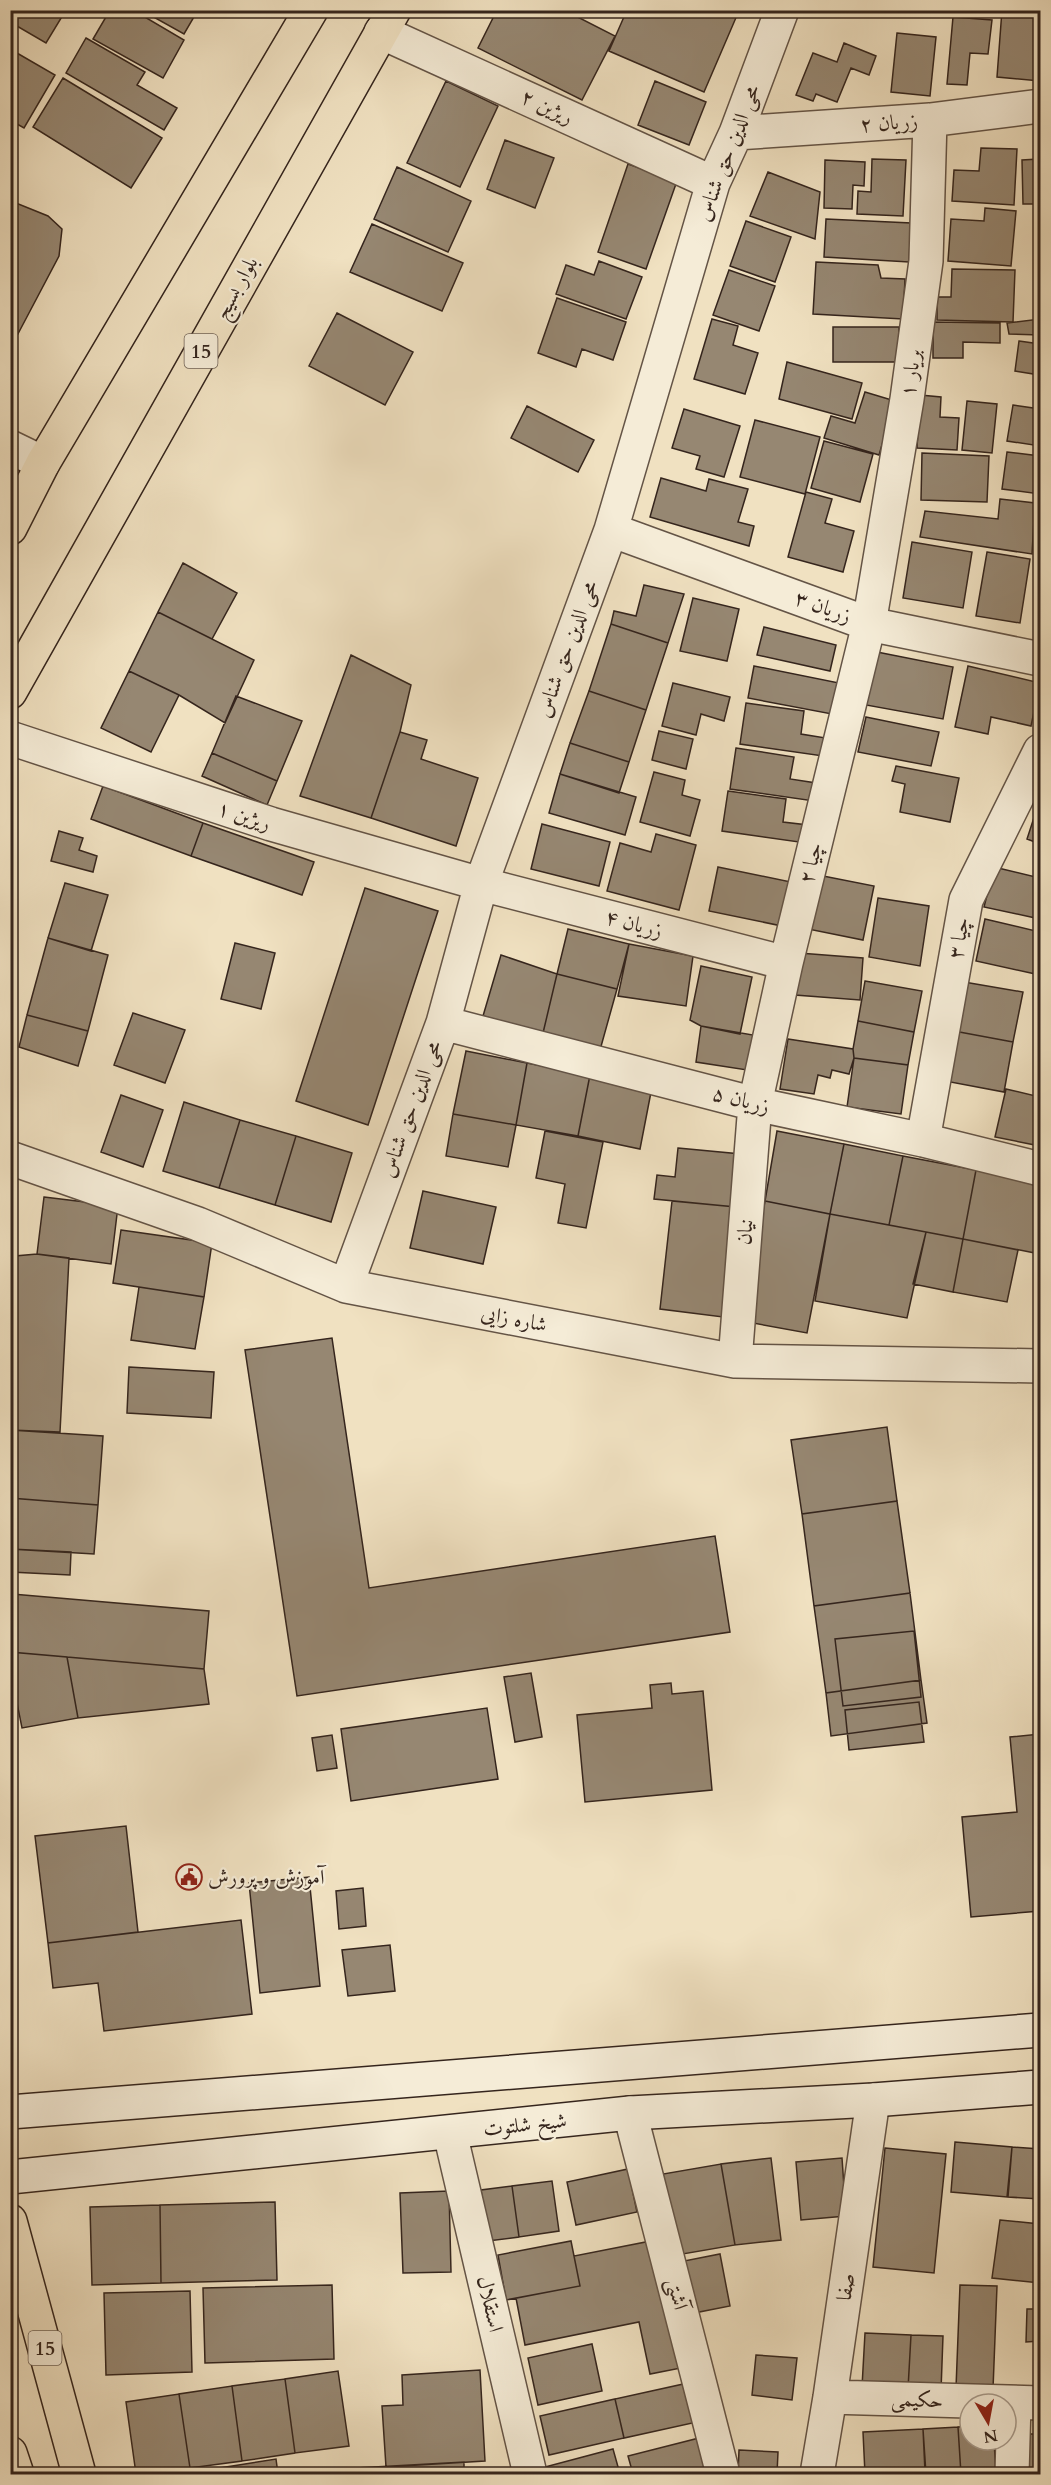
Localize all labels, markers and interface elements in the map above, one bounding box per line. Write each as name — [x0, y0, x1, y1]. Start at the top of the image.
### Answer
street label: محی الدین حق شناس — [689, 80, 767, 225]
street label: ریژین ۲ — [516, 82, 578, 132]
street label: زریان ۲ — [859, 107, 919, 139]
street label: بلوار بسیج — [207, 251, 269, 327]
road number: 15 — [184, 334, 218, 368]
street label: بریار ۱ — [893, 347, 929, 399]
street label: محی الدین حق شناس — [529, 576, 605, 721]
street label: زریان ۳ — [791, 583, 855, 631]
street label: ریژین ۱ — [214, 794, 274, 838]
street label: چیا ۲ — [792, 839, 830, 887]
street label: زریان ۴ — [602, 902, 666, 946]
street label: چیا ۳ — [941, 915, 977, 961]
street label: محی الدین حق شناس — [373, 1036, 449, 1181]
street label: زریان ۵ — [709, 1079, 773, 1121]
street label: نیان — [729, 1218, 761, 1246]
street label: شاره زایی — [478, 1298, 550, 1340]
public building icon: آموزش و پرورش — [174, 1862, 204, 1892]
place label: آموزش و پرورش — [208, 1863, 327, 1892]
street label: شیخ شلتوت — [482, 2106, 569, 2148]
street label: صفا — [830, 2271, 862, 2303]
street label: استقلال — [469, 2273, 511, 2335]
street label: آشتی — [659, 2275, 696, 2315]
road number: 15 — [28, 2331, 62, 2365]
street label: حکیمی — [890, 2385, 944, 2415]
north arrow — [958, 2392, 1018, 2452]
text: N — [982, 2424, 999, 2448]

